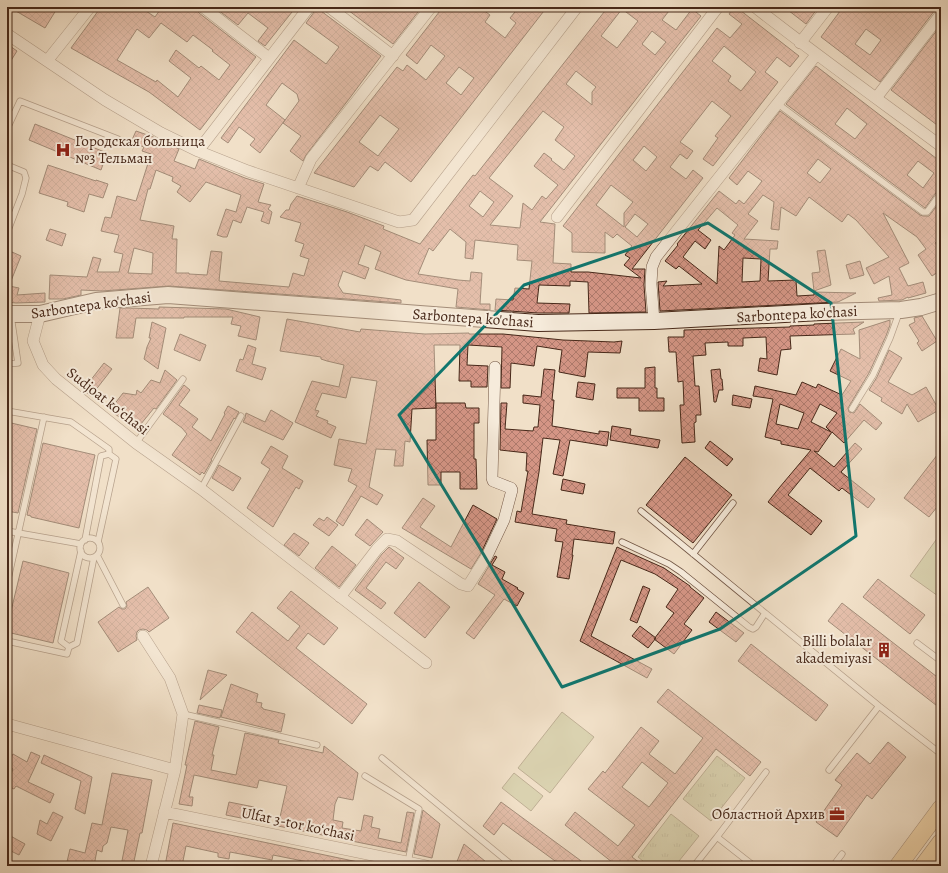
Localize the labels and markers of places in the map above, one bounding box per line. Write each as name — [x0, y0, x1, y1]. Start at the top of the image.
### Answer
place label: Городская больница №3 Тельман — [75, 131, 205, 168]
hospital icon: Городская больница №3 Тельман — [54, 141, 72, 159]
place label: Billi bolalar akademiyasi — [796, 631, 872, 668]
building icon: Billi bolalar akademiyasi — [875, 641, 893, 659]
place label: Областной Архив — [712, 804, 825, 824]
office icon: Областной Архив — [828, 805, 846, 823]

